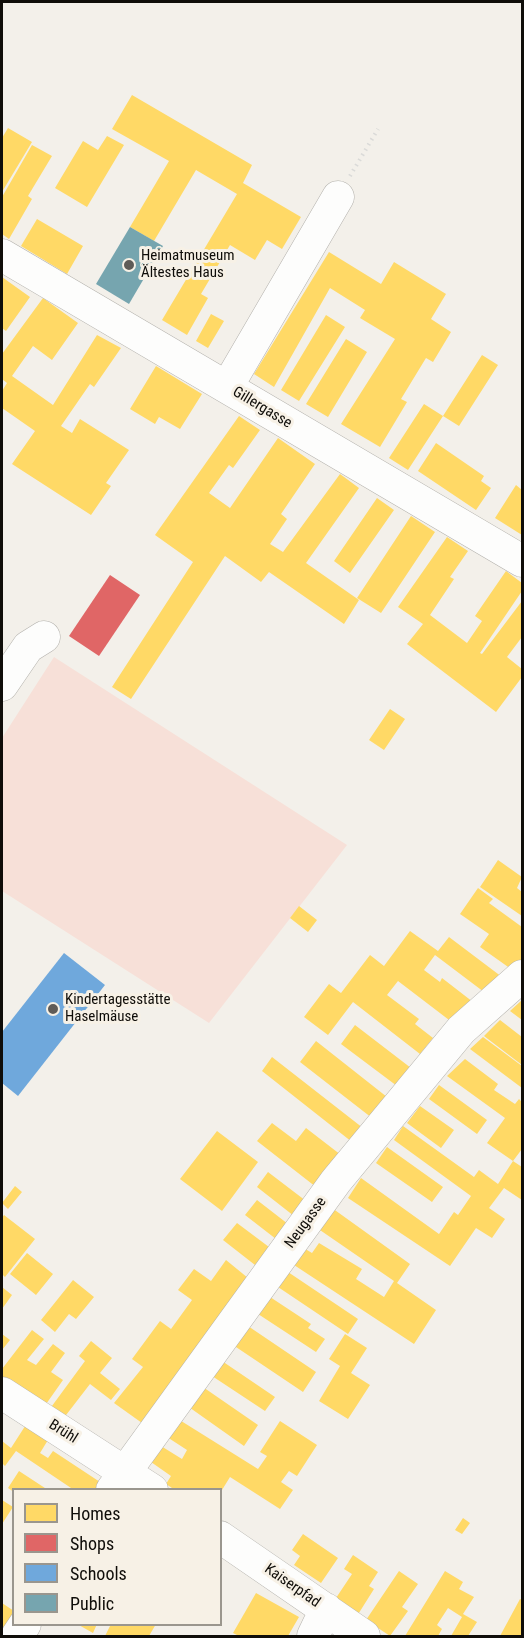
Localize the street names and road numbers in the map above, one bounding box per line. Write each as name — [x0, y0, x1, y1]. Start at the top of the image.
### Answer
street label: Gillergasse — [229, 383, 295, 433]
street label: Neugasse — [281, 1194, 331, 1252]
street label: Brühl — [45, 1416, 81, 1448]
street label: Kaiserpfad — [261, 1560, 323, 1612]

